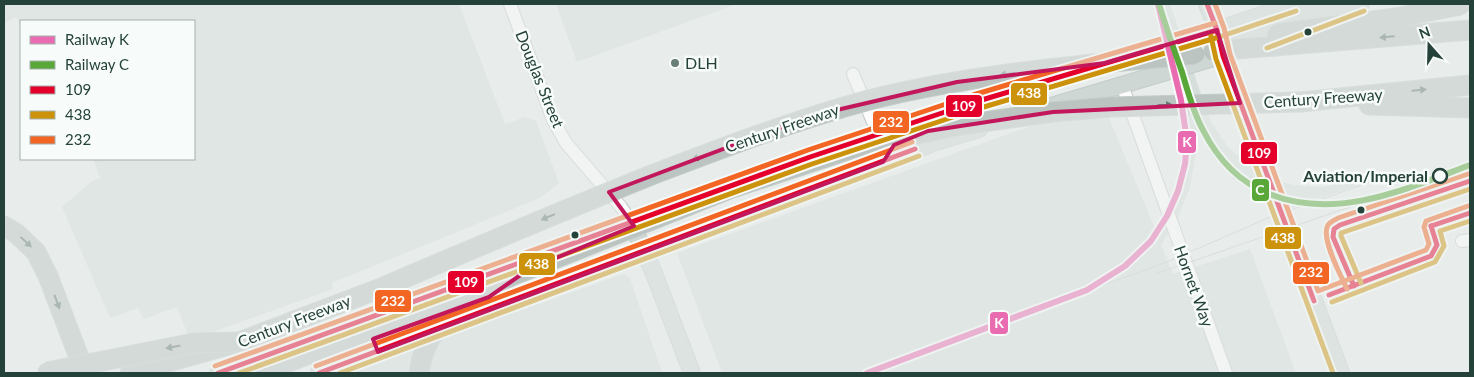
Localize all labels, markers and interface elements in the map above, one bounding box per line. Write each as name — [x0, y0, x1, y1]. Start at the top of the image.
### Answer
legend — [20, 20, 195, 160]
north arrow — [1404, 20, 1454, 70]
text: N — [1416, 22, 1432, 42]
street label: Douglas Street — [512, 27, 569, 130]
unlabelled marker — [1303, 27, 1313, 37]
text: Railway K — [65, 30, 129, 48]
one-way arrow — [1379, 33, 1395, 41]
place label: DLH — [685, 53, 718, 72]
text: Railway C — [65, 55, 129, 73]
marker: DLH — [669, 57, 681, 69]
one-way arrow — [999, 71, 1015, 79]
text: 109 — [65, 80, 91, 98]
line badge: 438 — [1010, 82, 1048, 106]
text: 438 — [1017, 84, 1041, 101]
street label: Century Freeway — [1263, 84, 1384, 111]
one-way arrow — [1411, 86, 1427, 94]
line badge: 109 — [945, 94, 983, 118]
text: 109 — [952, 97, 976, 114]
street label: Century Freeway — [722, 99, 842, 156]
one-way arrow — [1157, 101, 1173, 109]
text: 438 — [65, 105, 91, 123]
line badge: 232 — [872, 110, 910, 134]
text: 232 — [879, 113, 903, 130]
text: 232 — [65, 130, 91, 148]
line badge: K — [1177, 130, 1197, 154]
text: K — [1182, 133, 1192, 150]
line badge: 109 — [1240, 141, 1278, 165]
text: 109 — [1247, 144, 1271, 161]
one-way arrow — [691, 153, 706, 161]
place label: Aviation/Imperial — [1302, 166, 1428, 185]
marker: Aviation/Imperial — [1432, 168, 1448, 184]
line badge: C — [1251, 178, 1270, 202]
text: C — [1255, 181, 1265, 198]
unlabelled marker — [1356, 205, 1366, 215]
one-way arrow — [541, 214, 555, 222]
line badge: 438 — [1264, 226, 1302, 250]
text: 438 — [1271, 229, 1295, 246]
unlabelled marker — [570, 230, 580, 240]
one-way arrow — [19, 236, 31, 248]
street label: Hornet Way — [1171, 242, 1218, 330]
line badge: 438 — [518, 252, 556, 276]
text: 438 — [525, 255, 549, 272]
line badge: 232 — [1292, 261, 1330, 285]
text: 232 — [1299, 263, 1323, 280]
line badge: 109 — [447, 270, 485, 294]
text: 109 — [454, 273, 478, 290]
line badge: 232 — [374, 289, 412, 313]
street label: Century Freeway — [235, 290, 354, 351]
text: 232 — [381, 292, 405, 309]
one-way arrow — [53, 295, 61, 310]
line badge: K — [989, 311, 1009, 335]
text: K — [994, 314, 1004, 331]
one-way arrow — [165, 344, 181, 352]

